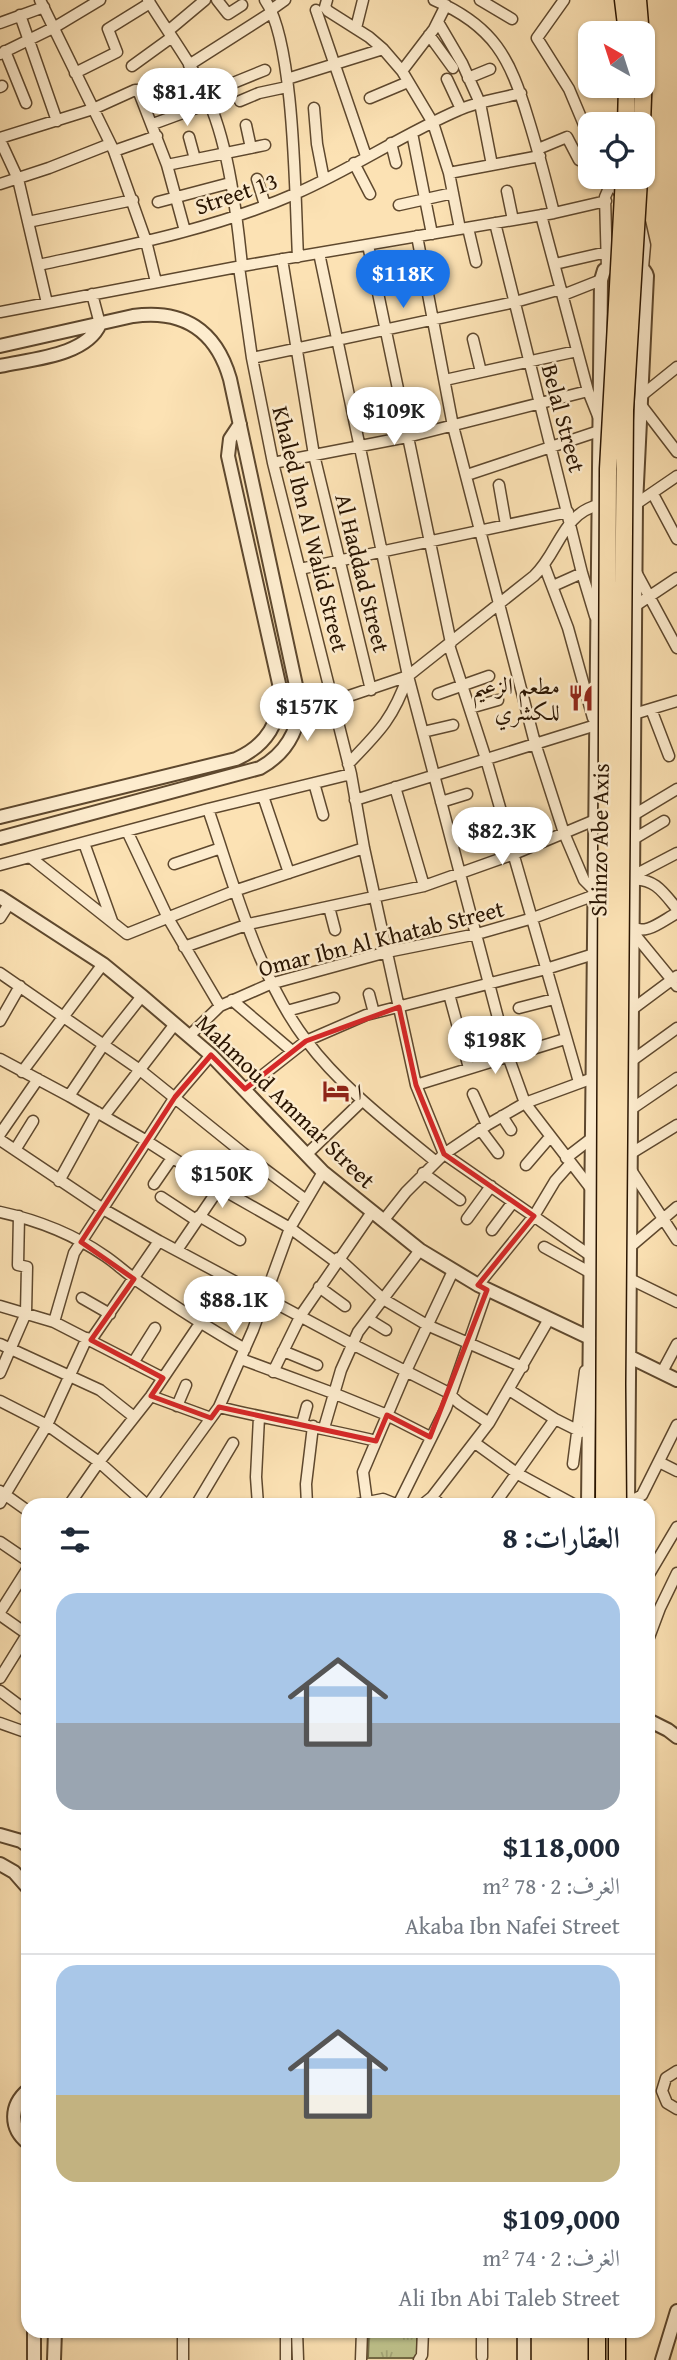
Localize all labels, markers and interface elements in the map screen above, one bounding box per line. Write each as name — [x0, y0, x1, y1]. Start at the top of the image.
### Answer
north arrow — [578, 21, 654, 98]
map controls — [578, 21, 655, 189]
pin: $81.4K — [130, 68, 244, 128]
text: $81.4K — [153, 74, 221, 107]
button: locate — [578, 112, 655, 189]
street label: Street 13 — [190, 163, 282, 223]
pin: $118K — [354, 250, 452, 310]
text: $118K — [372, 256, 434, 289]
street label: Belal Street — [534, 360, 594, 476]
pin: $109K — [345, 388, 443, 447]
text: $109K — [363, 393, 425, 426]
street label: Khaled Ibn Al Walid Street — [264, 403, 358, 655]
street label: Al Haddad Street — [327, 490, 399, 656]
place label: مطعم الزعيم للكشري — [472, 669, 560, 731]
restaurant icon: مطعم الزعيم للكشري — [566, 683, 596, 713]
pin: $157K — [258, 684, 356, 743]
text: $157K — [276, 689, 338, 722]
street label: Shinzo Abe Axis — [581, 763, 617, 917]
pin: $82.3K — [445, 808, 559, 867]
text: $82.3K — [468, 813, 536, 846]
street label: Omar Ibn Al Khatab Street — [255, 891, 507, 985]
street label: Mahmoud Ammar Street — [189, 1006, 383, 1196]
pin: $198K — [446, 1016, 544, 1076]
text: $198K — [464, 1022, 526, 1055]
place label: ا — [357, 1075, 362, 1108]
hotel icon: ا — [321, 1076, 351, 1106]
pin: $150K — [173, 1150, 271, 1210]
text: $150K — [191, 1156, 253, 1189]
pin: $88.1K — [177, 1276, 291, 1336]
text: $88.1K — [200, 1282, 268, 1315]
text: العقارات: 8 — [502, 1515, 620, 1559]
icon: filters — [56, 1521, 94, 1559]
icon: home — [275, 1639, 401, 1765]
text: $118,000 — [503, 1824, 620, 1868]
text: الغرف: 2 · 78 m² — [483, 1869, 620, 1902]
text: Akaba Ibn Nafei Street — [405, 1909, 620, 1942]
icon: home — [275, 2011, 401, 2137]
text: $109,000 — [503, 2196, 620, 2240]
text: الغرف: 2 · 74 m² — [483, 2241, 620, 2274]
text: Ali Ibn Abi Taleb Street — [398, 2281, 620, 2314]

